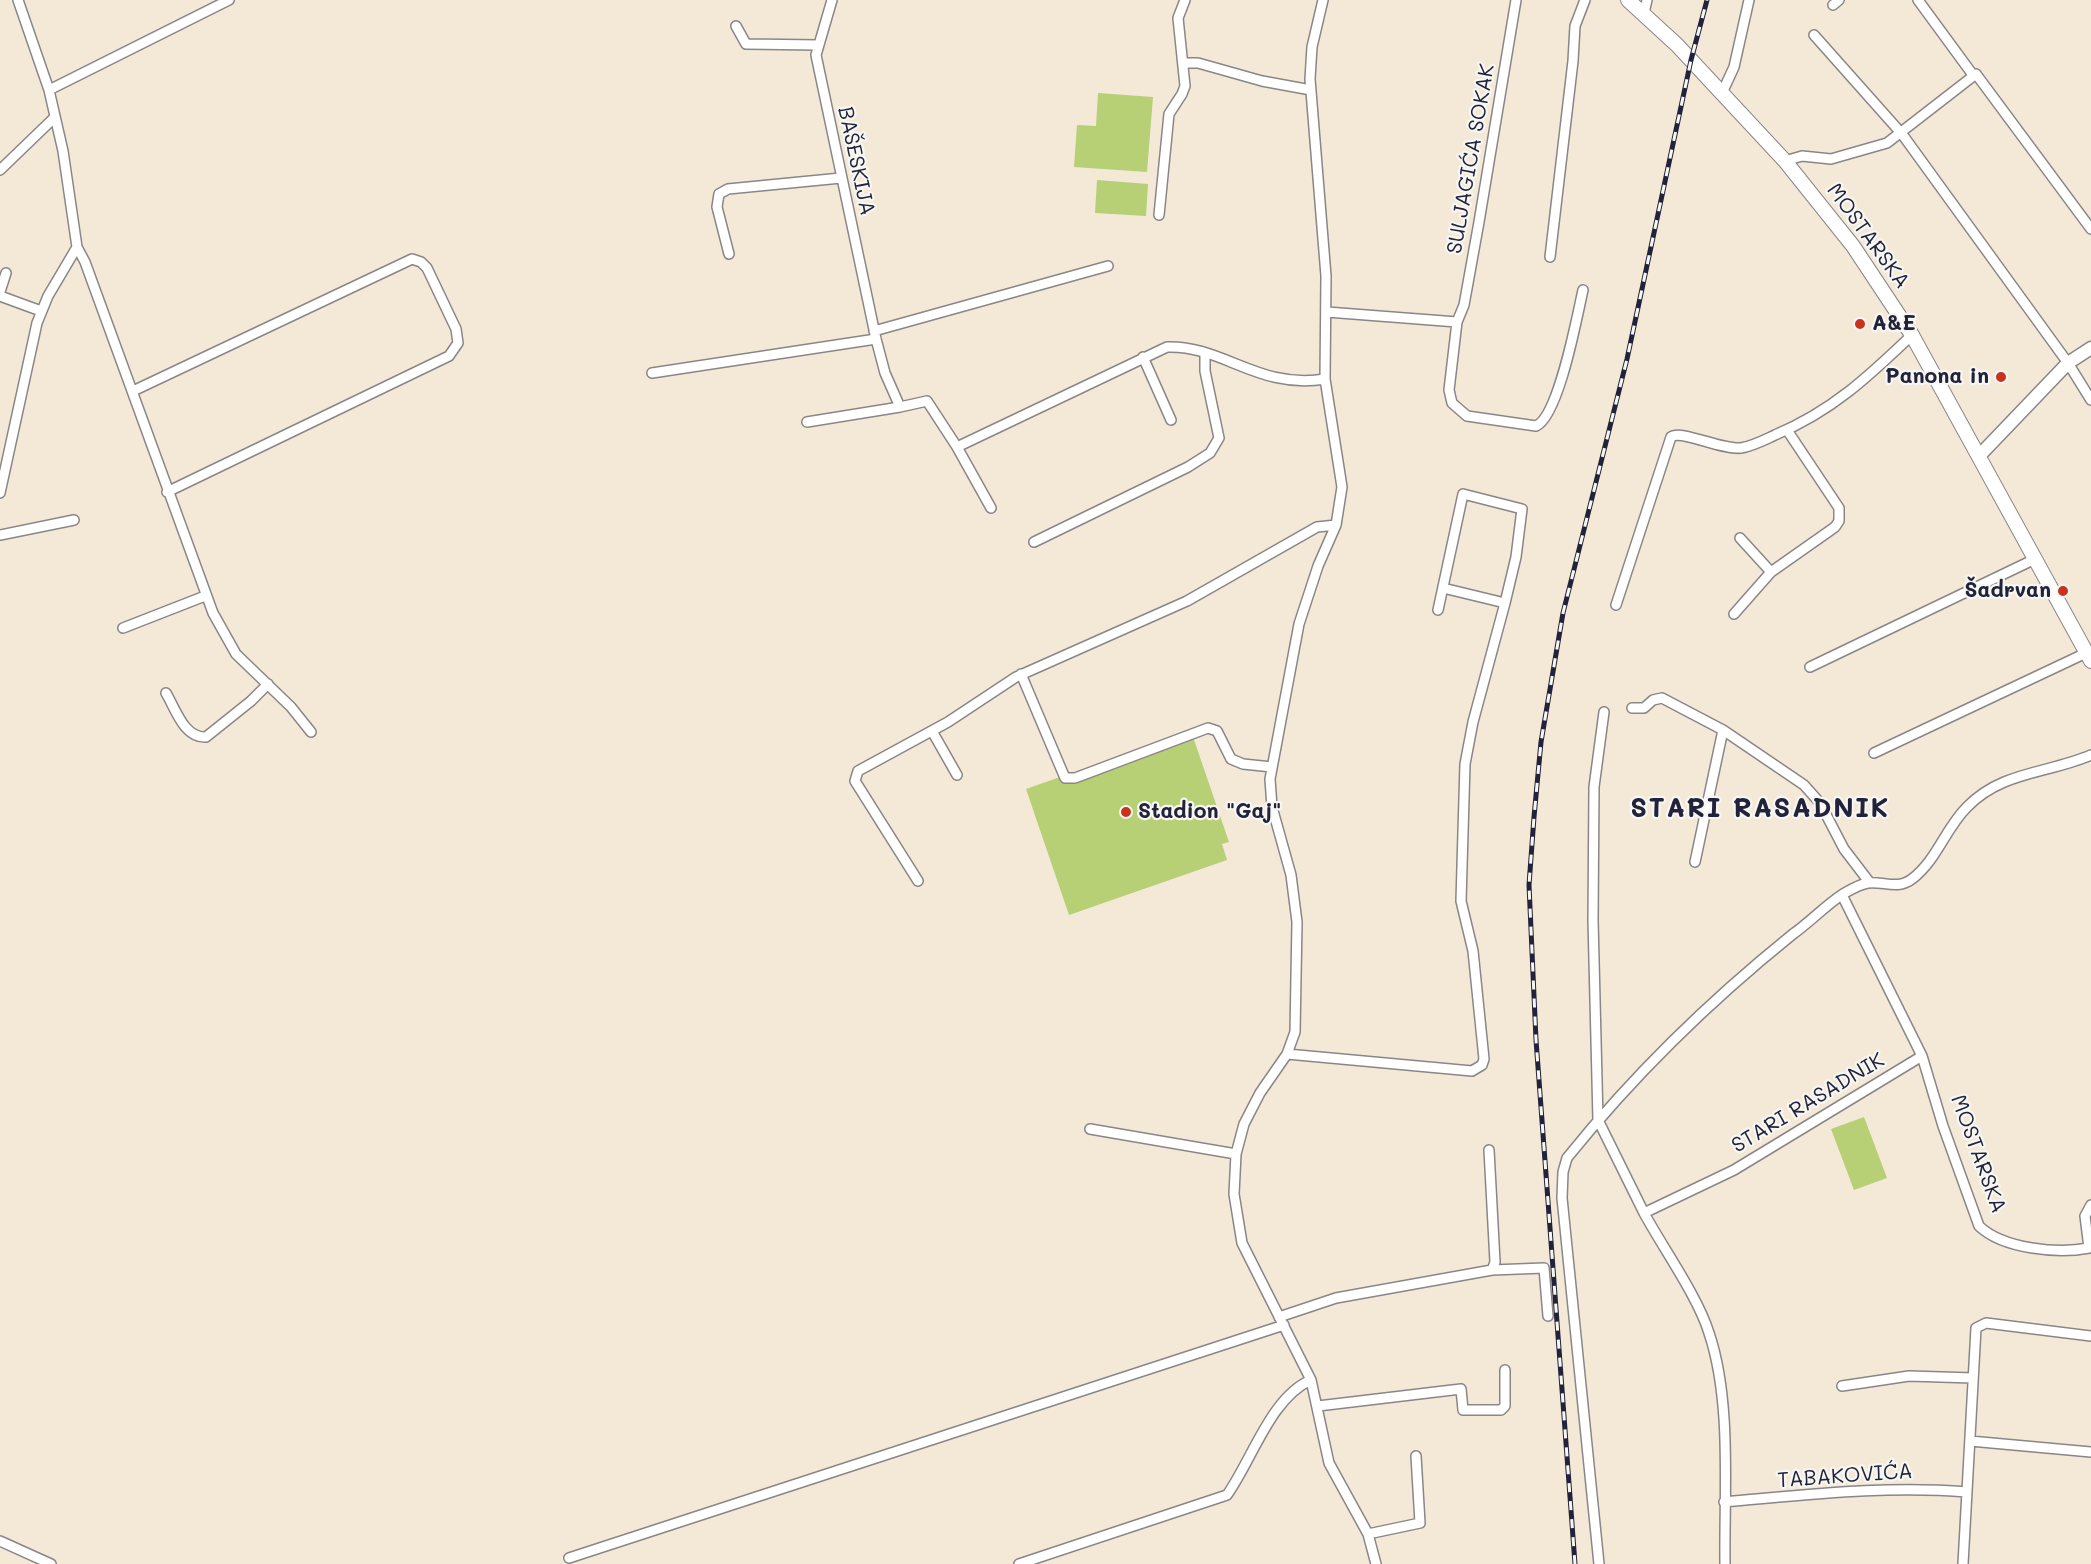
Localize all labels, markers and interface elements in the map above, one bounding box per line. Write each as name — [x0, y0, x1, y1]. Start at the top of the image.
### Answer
street label: SULJAGIĆA SOKAK — [1442, 62, 1500, 256]
street label: BAŠESKIJA — [832, 104, 880, 218]
street label: MOSTARSKA — [1821, 178, 1915, 294]
place label: A&E — [1872, 311, 1916, 337]
marker: A&E — [1853, 317, 1867, 331]
place label: Panona in — [1885, 364, 1989, 390]
marker: Panona in — [1994, 370, 2008, 384]
place label: Šadrvan — [1964, 578, 2051, 604]
marker: Šadrvan — [2056, 584, 2070, 598]
district label: STARI RASADNIK — [1630, 793, 1890, 825]
place label: Stadion "Gaj" — [1138, 799, 1281, 825]
marker: Stadion "Gaj" — [1119, 805, 1133, 819]
street label: STARI RASADNIK — [1727, 1047, 1889, 1159]
street label: MOSTARSKA — [1945, 1091, 2011, 1217]
street label: TABAKOVIĆA — [1777, 1459, 1913, 1493]

